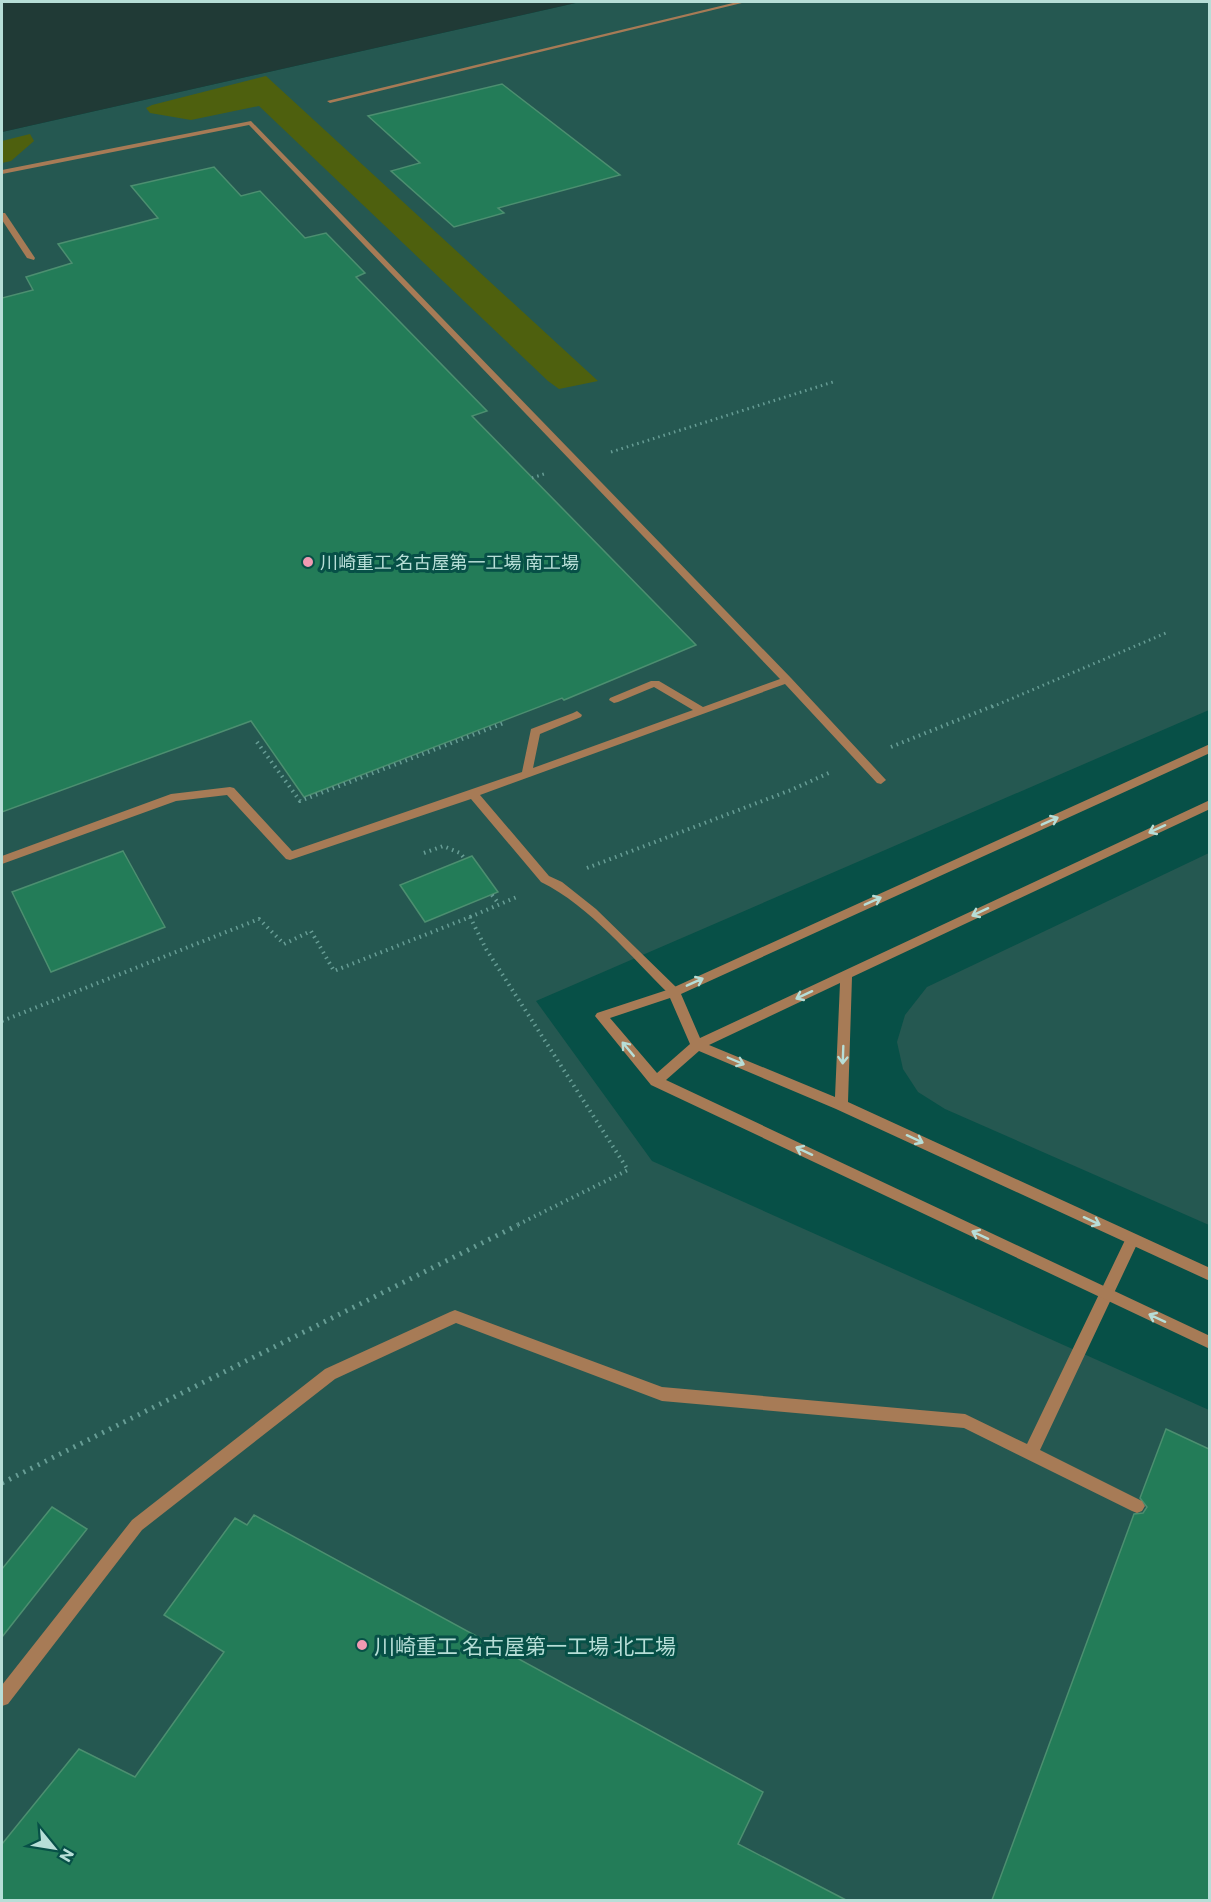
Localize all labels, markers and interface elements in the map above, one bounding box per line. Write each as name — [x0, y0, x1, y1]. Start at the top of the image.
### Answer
place label: 川崎重工 名古屋第一工場 南工場 — [320, 551, 579, 573]
marker: 川崎重工 名古屋第一工場 南工場 — [301, 555, 315, 569]
one-way arrow — [1041, 814, 1059, 826]
one-way arrow — [1148, 823, 1166, 835]
one-way arrow — [863, 895, 881, 907]
one-way arrow — [972, 907, 990, 919]
one-way arrow — [686, 976, 704, 987]
one-way arrow — [796, 990, 814, 1002]
one-way arrow — [622, 1041, 635, 1057]
one-way arrow — [838, 1045, 849, 1064]
one-way arrow — [727, 1057, 745, 1068]
one-way arrow — [905, 1134, 923, 1146]
one-way arrow — [796, 1145, 814, 1157]
one-way arrow — [1082, 1216, 1100, 1228]
one-way arrow — [972, 1228, 990, 1240]
one-way arrow — [1148, 1312, 1166, 1324]
place label: 川崎重工 名古屋第一工場 北工場 — [374, 1633, 676, 1658]
marker: 川崎重工 名古屋第一工場 北工場 — [355, 1638, 369, 1652]
north arrow — [24, 1818, 84, 1878]
text: N — [56, 1846, 79, 1866]

